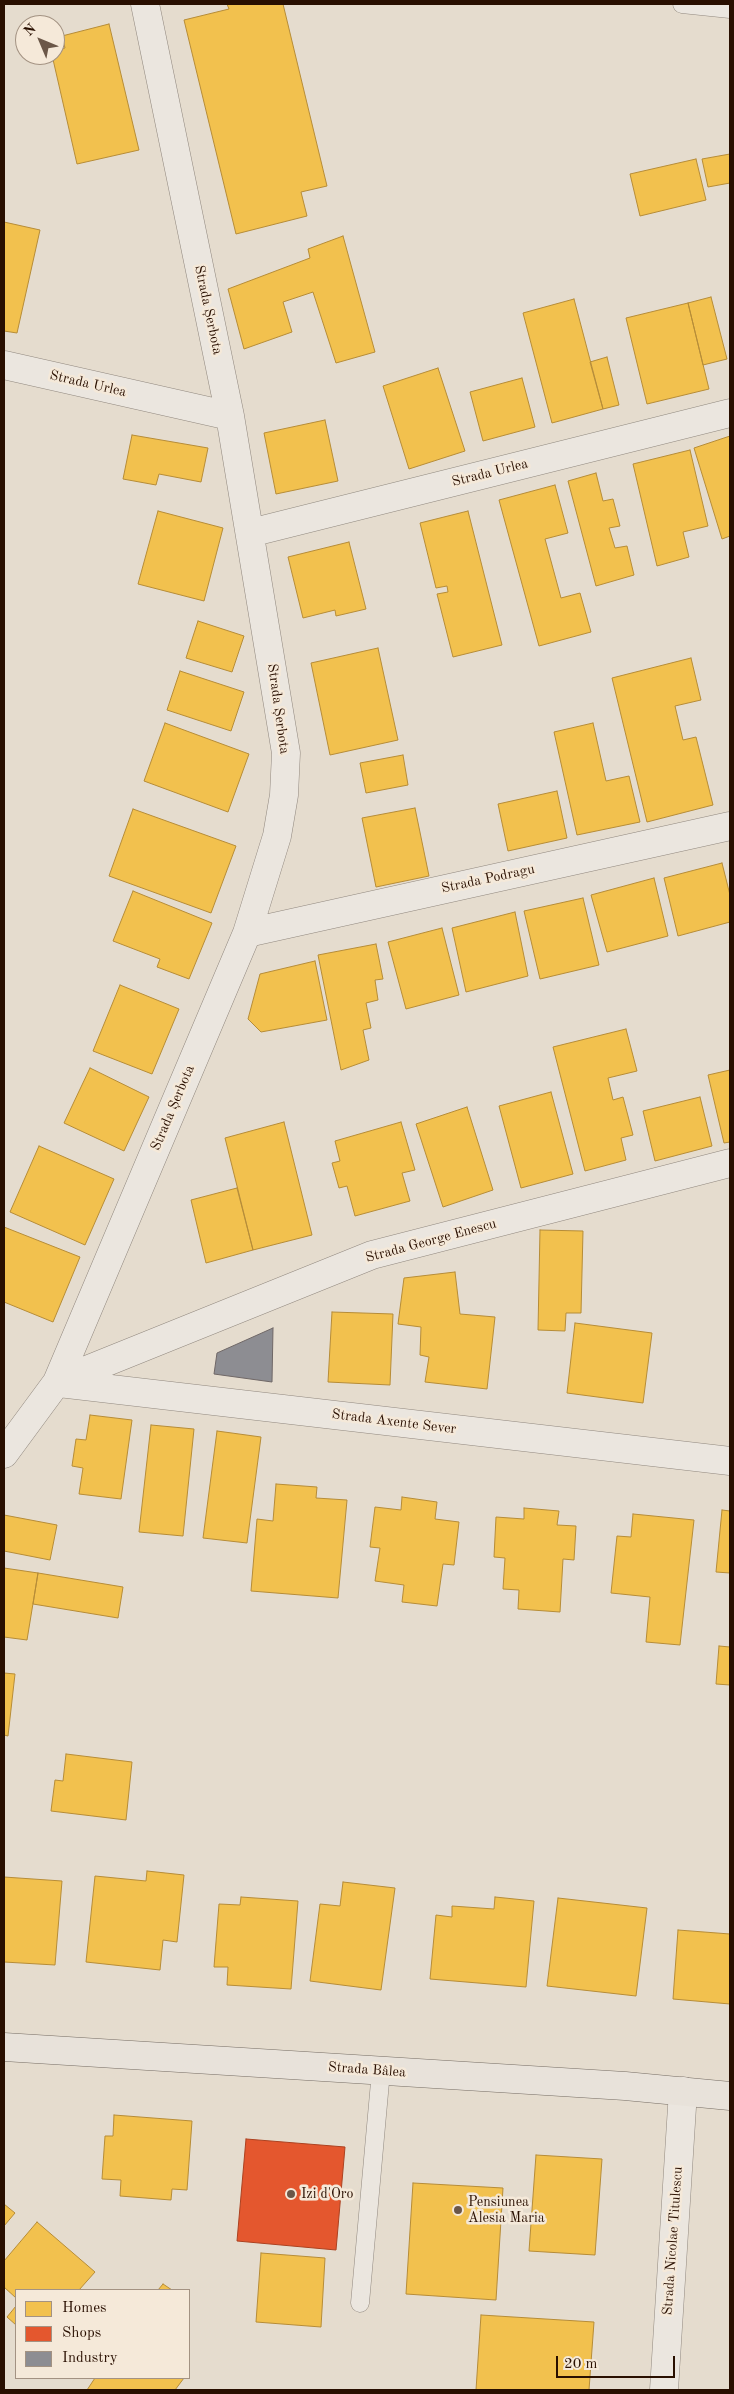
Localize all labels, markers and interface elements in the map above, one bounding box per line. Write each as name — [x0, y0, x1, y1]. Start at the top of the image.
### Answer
north arrow — [15, 15, 65, 65]
text: N — [21, 21, 39, 39]
street label: Strada Șerbota — [190, 264, 226, 356]
street label: Strada Urlea — [48, 367, 128, 401]
street label: Strada Urlea — [450, 455, 530, 491]
street label: Strada Șerbota — [263, 663, 293, 755]
street label: Strada Podragu — [440, 861, 536, 897]
street label: Strada Șerbota — [147, 1063, 199, 1153]
street label: Strada George Enescu — [364, 1215, 498, 1267]
street label: Strada Axente Sever — [331, 1406, 457, 1438]
street label: Strada Bâlea — [327, 2059, 407, 2081]
street label: Strada Nicolae Titulescu — [659, 2166, 687, 2316]
place label: Izi d'Oro — [301, 2186, 354, 2202]
marker: Izi d'Oro — [285, 2188, 297, 2200]
place label: Pensiunea Alesia Maria — [468, 2194, 545, 2226]
marker: Pensiunea Alesia Maria — [452, 2204, 464, 2216]
legend — [15, 2289, 190, 2379]
text: Homes — [62, 2301, 107, 2316]
text: Shops — [62, 2326, 101, 2341]
scale bar — [559, 2346, 678, 2378]
text: Industry — [62, 2351, 118, 2366]
text: 20 m — [564, 2357, 598, 2372]

